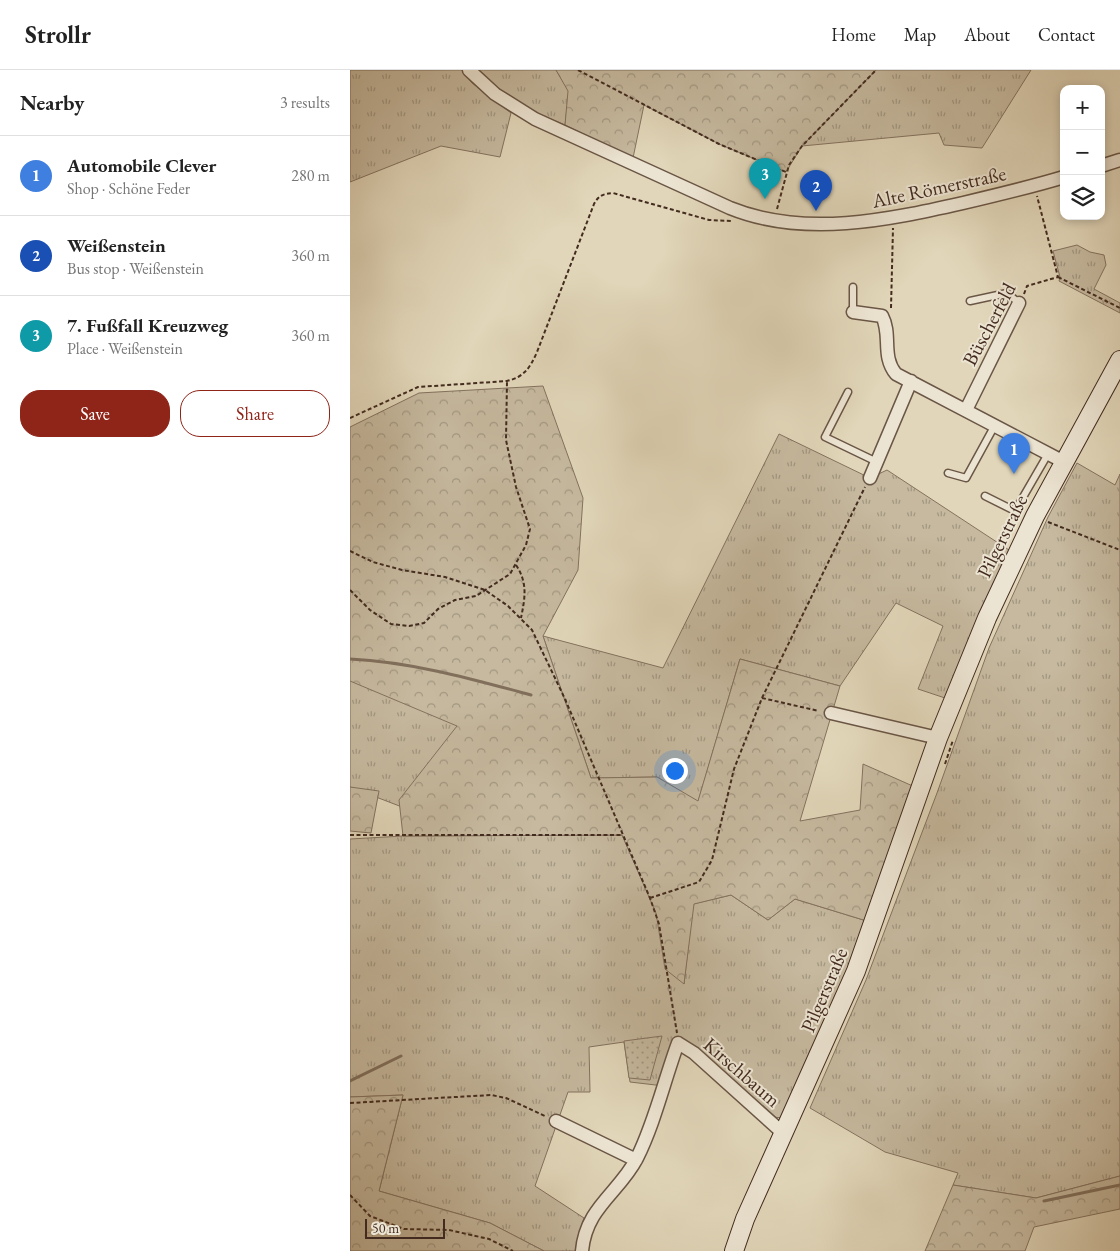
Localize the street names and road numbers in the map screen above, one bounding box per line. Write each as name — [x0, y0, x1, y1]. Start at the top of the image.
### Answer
street label: Alte Römerstraße — [869, 160, 1009, 214]
street label: Büscherfeld — [956, 277, 1022, 370]
street label: Pilgerstraße — [971, 490, 1033, 582]
street label: Pilgerstraße — [795, 944, 853, 1036]
street label: Kirschbaum — [698, 1031, 786, 1113]

